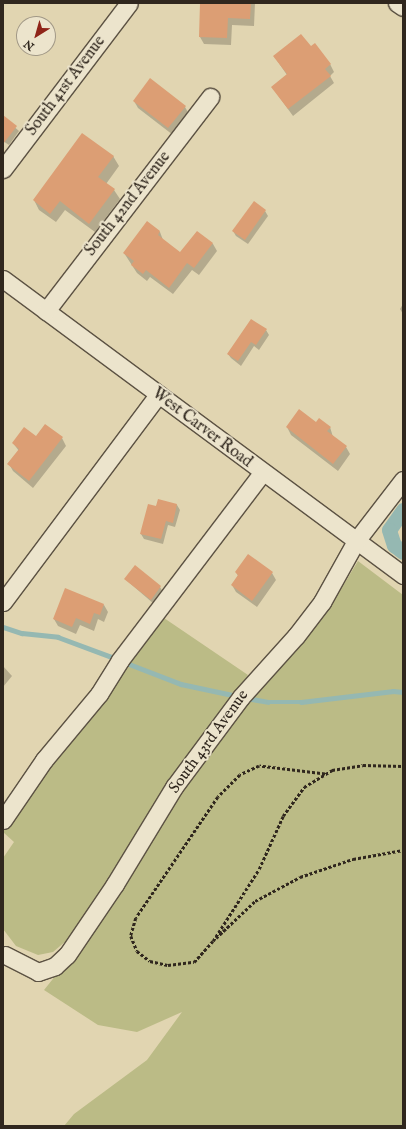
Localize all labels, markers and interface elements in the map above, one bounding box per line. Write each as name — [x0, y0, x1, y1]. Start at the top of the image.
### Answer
north arrow — [16, 16, 56, 56]
street label: South 41st Avenue — [22, 32, 110, 140]
text: N — [21, 36, 37, 53]
street label: South 42nd Avenue — [81, 148, 175, 260]
street label: West Carver Road — [148, 384, 256, 472]
street label: South 43rd Avenue — [165, 687, 253, 797]

